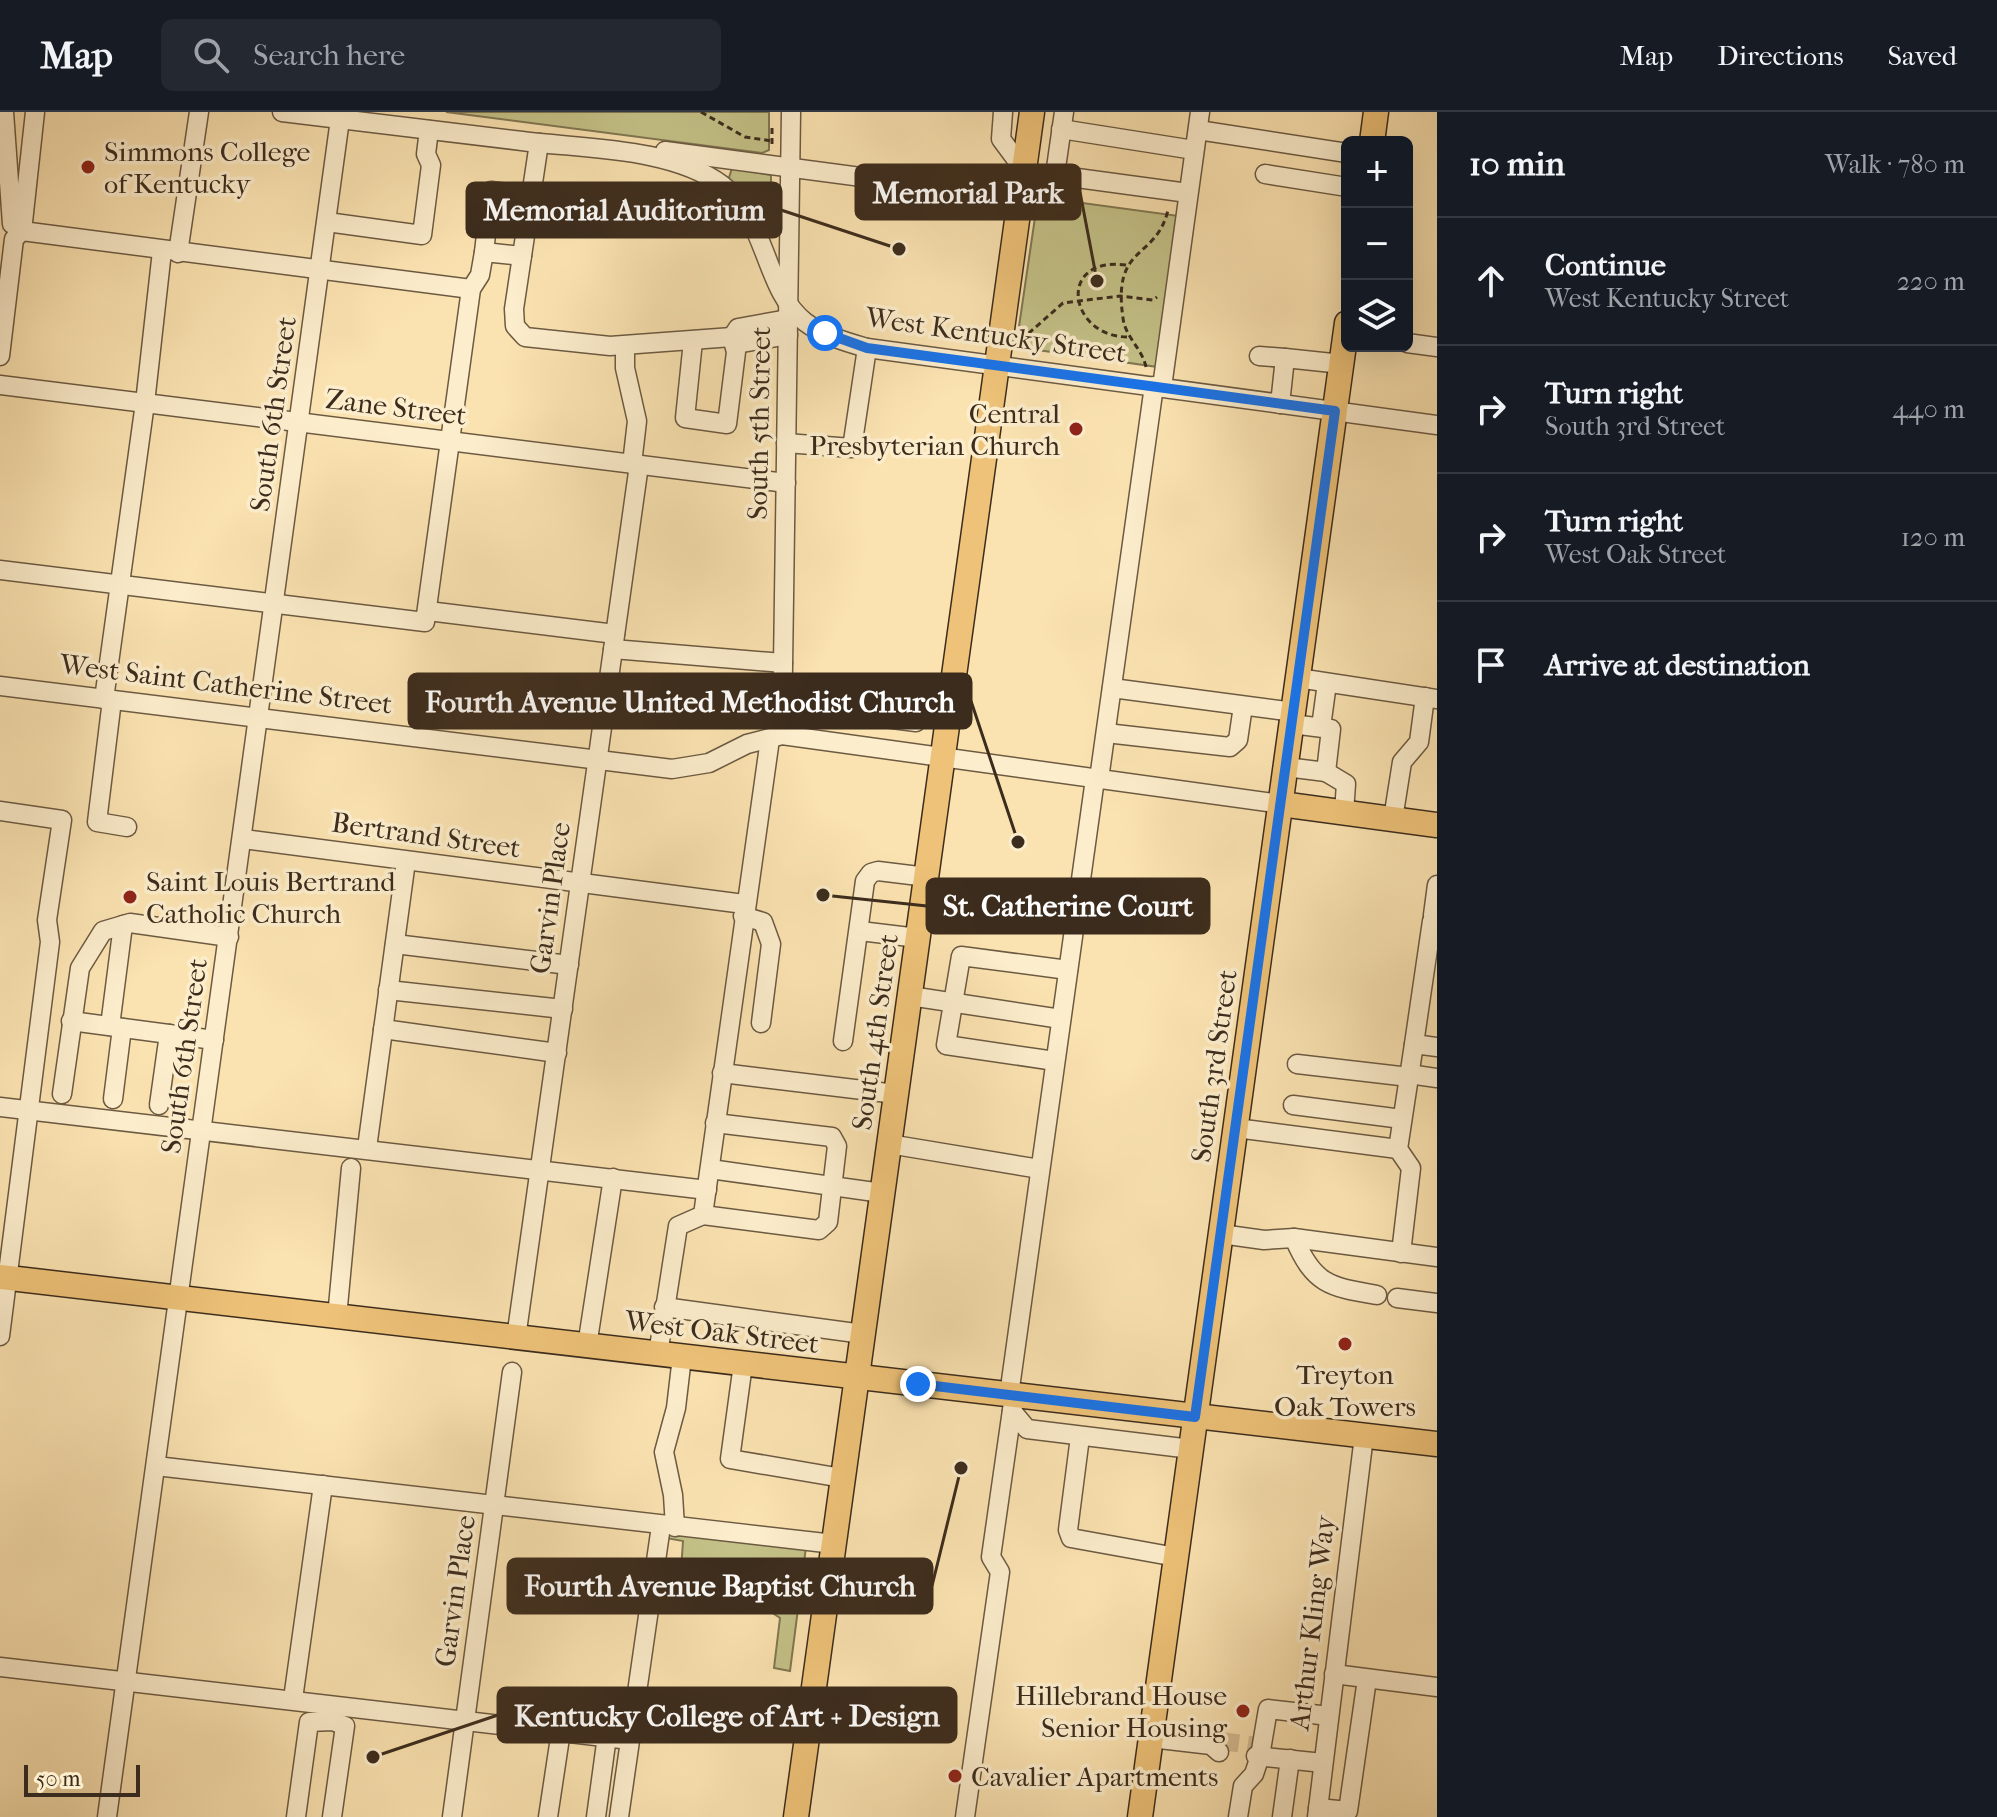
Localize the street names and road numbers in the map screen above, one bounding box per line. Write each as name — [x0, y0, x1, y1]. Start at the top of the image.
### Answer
street label: West Kentucky Street — [863, 300, 1128, 370]
street label: South 6th Street — [243, 314, 303, 514]
street label: South 5th Street — [741, 326, 777, 520]
street label: Zane Street — [324, 382, 468, 432]
street label: West Saint Catherine Street — [57, 647, 394, 721]
street label: Bertrand Street — [330, 805, 522, 865]
street label: Garvin Place — [523, 820, 577, 976]
street label: South 4th Street — [845, 932, 905, 1132]
street label: South 6th Street — [154, 956, 214, 1156]
street label: South 3rd Street — [1184, 968, 1244, 1164]
street label: West Oak Street — [622, 1304, 821, 1360]
street label: Garvin Place — [428, 1513, 482, 1669]
street label: Arthur Kling Way — [1282, 1513, 1342, 1733]

